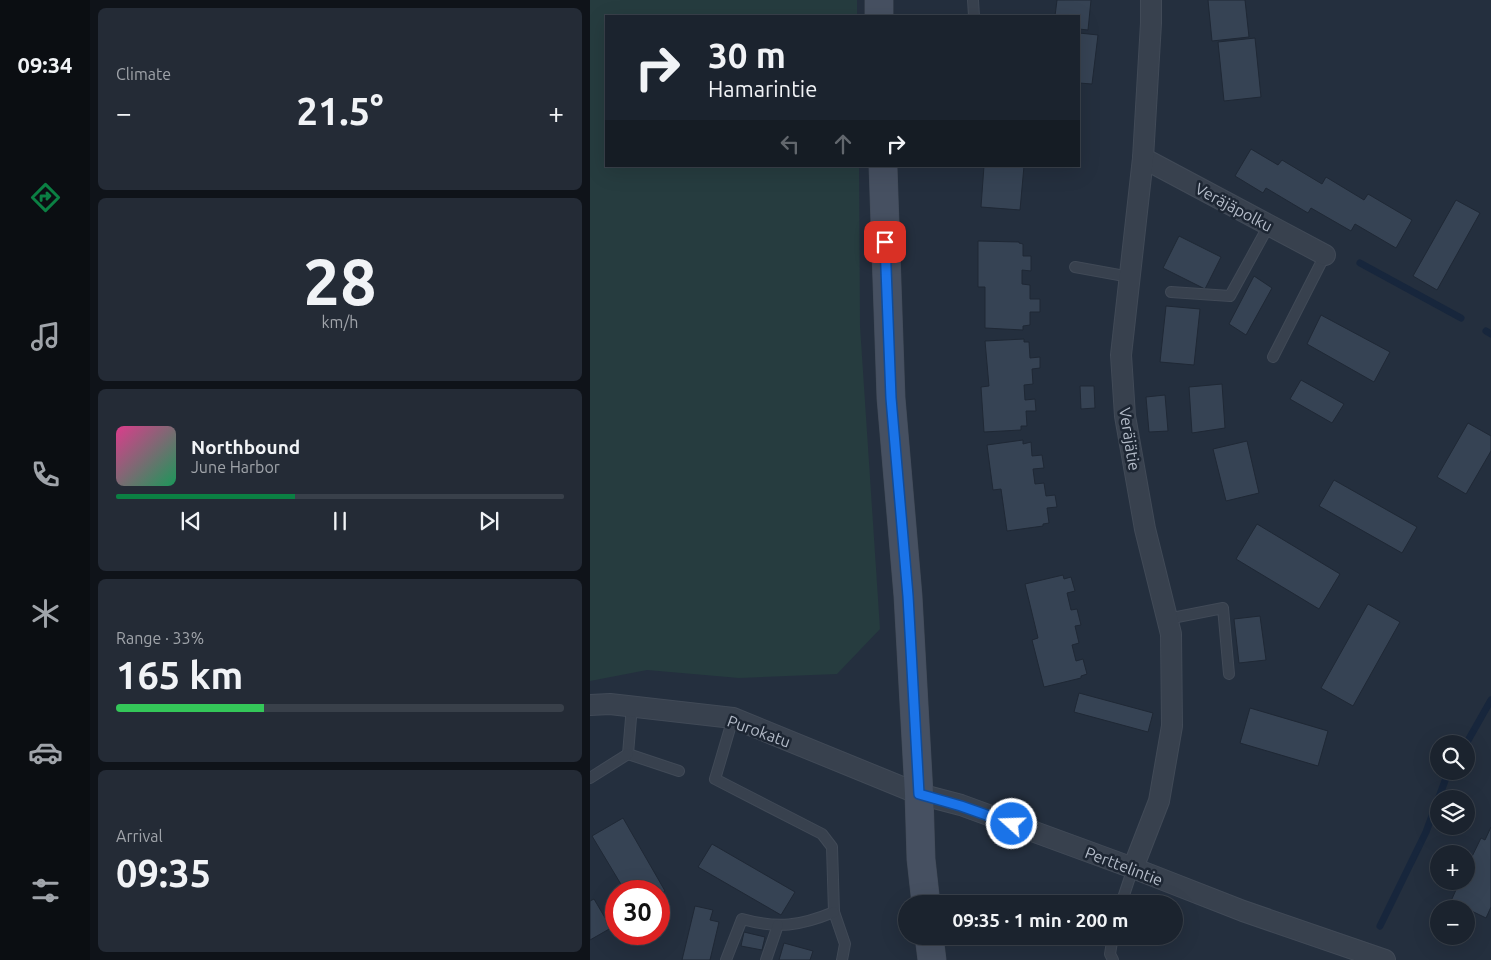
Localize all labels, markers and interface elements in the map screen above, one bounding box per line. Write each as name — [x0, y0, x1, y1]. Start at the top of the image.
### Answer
icon: right — [625, 35, 690, 100]
text: 30 m — [708, 35, 786, 75]
text: 09:34 — [17, 52, 73, 77]
text: Climate — [116, 65, 171, 83]
text: Hamarintie — [708, 76, 817, 101]
text: 21.5° — [296, 90, 384, 132]
text: − — [116, 97, 132, 128]
text: + — [548, 97, 564, 128]
icon: left — [776, 130, 804, 158]
icon: ahead — [829, 130, 857, 158]
icon: right — [882, 130, 910, 158]
street label: Veräjäpolku — [1192, 179, 1276, 235]
icon: directions — [28, 180, 63, 215]
pin — [864, 221, 906, 263]
icon: arrive — [871, 228, 899, 256]
text: 28 — [303, 244, 377, 317]
text: km/h — [322, 313, 358, 331]
icon: music — [28, 319, 63, 354]
street label: Veräjätie — [1116, 406, 1144, 472]
text: Northbound — [191, 436, 300, 458]
icon: phone — [28, 457, 63, 492]
text: June Harbor — [191, 458, 280, 476]
icon: previous — [177, 507, 205, 535]
icon: pause — [326, 507, 354, 535]
icon: next — [475, 507, 503, 535]
icon: climate — [28, 596, 63, 631]
text: Range · 33% — [116, 629, 204, 647]
text: 165 km — [116, 654, 243, 696]
street label: Purokatu — [725, 711, 793, 751]
icon: car — [28, 735, 63, 770]
map controls — [1430, 735, 1475, 945]
button: search — [1430, 735, 1475, 780]
button: layers — [1430, 790, 1475, 835]
position arrow — [985, 797, 1037, 849]
text: Arrival — [116, 827, 163, 845]
street label: Perttelintie — [1083, 843, 1165, 889]
button: + — [1430, 845, 1475, 890]
text: 09:35 — [116, 852, 211, 894]
icon: filters — [28, 873, 63, 908]
speed limit sign: 30 — [605, 880, 670, 945]
button: − — [1430, 900, 1475, 945]
text: 09:35 · 1 min · 200 m — [953, 909, 1128, 931]

